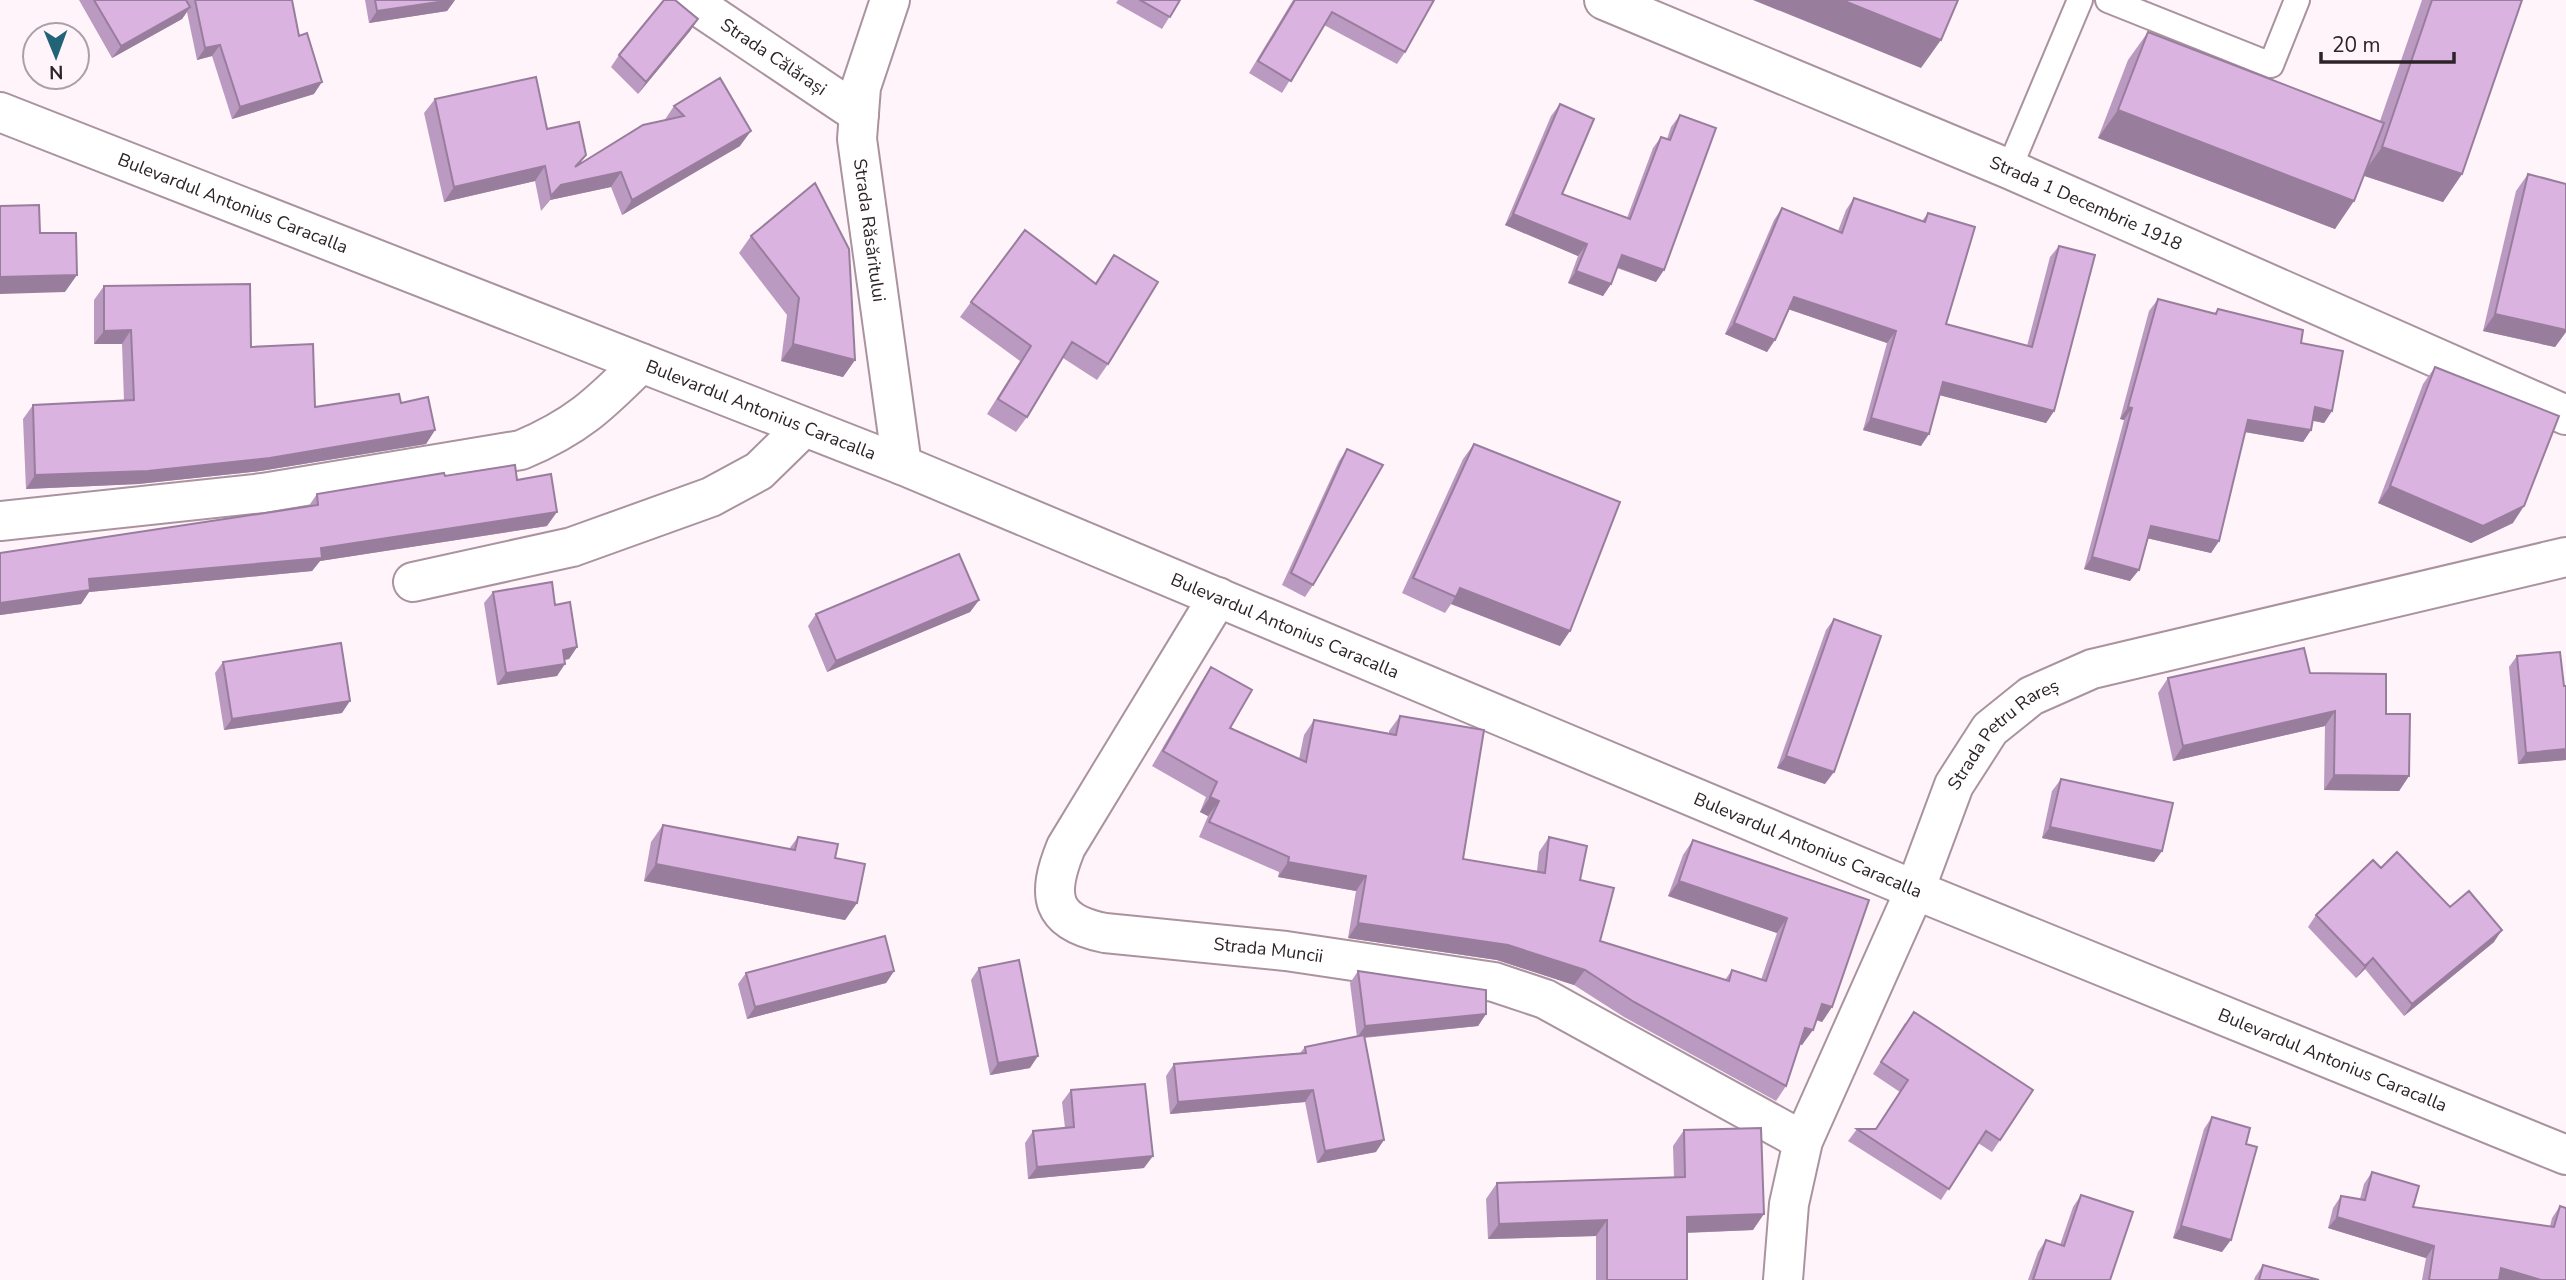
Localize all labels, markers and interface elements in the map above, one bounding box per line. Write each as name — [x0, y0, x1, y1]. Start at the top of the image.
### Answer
street label: Strada Călărași — [716, 13, 831, 101]
north arrow — [21, 21, 91, 91]
scale bar — [2321, 21, 2454, 65]
text: 20 m — [2332, 31, 2381, 59]
text: N — [49, 59, 64, 85]
street label: Bulevardul Antonius Caracalla — [114, 147, 351, 259]
street label: Strada 1 Decembrie 1918 — [1986, 150, 2186, 256]
street label: Strada Răsăritului — [848, 157, 891, 303]
street label: Bulevardul Antonius Caracalla — [642, 354, 879, 466]
street label: Bulevardul Antonius Caracalla — [1167, 567, 1403, 684]
street label: Strada Petru Rareș — [1942, 673, 2063, 795]
street label: Bulevardul Antonius Caracalla — [1690, 787, 1926, 904]
street label: Strada Muncii — [1212, 932, 1325, 968]
street label: Bulevardul Antonius Caracalla — [2214, 1003, 2451, 1117]

